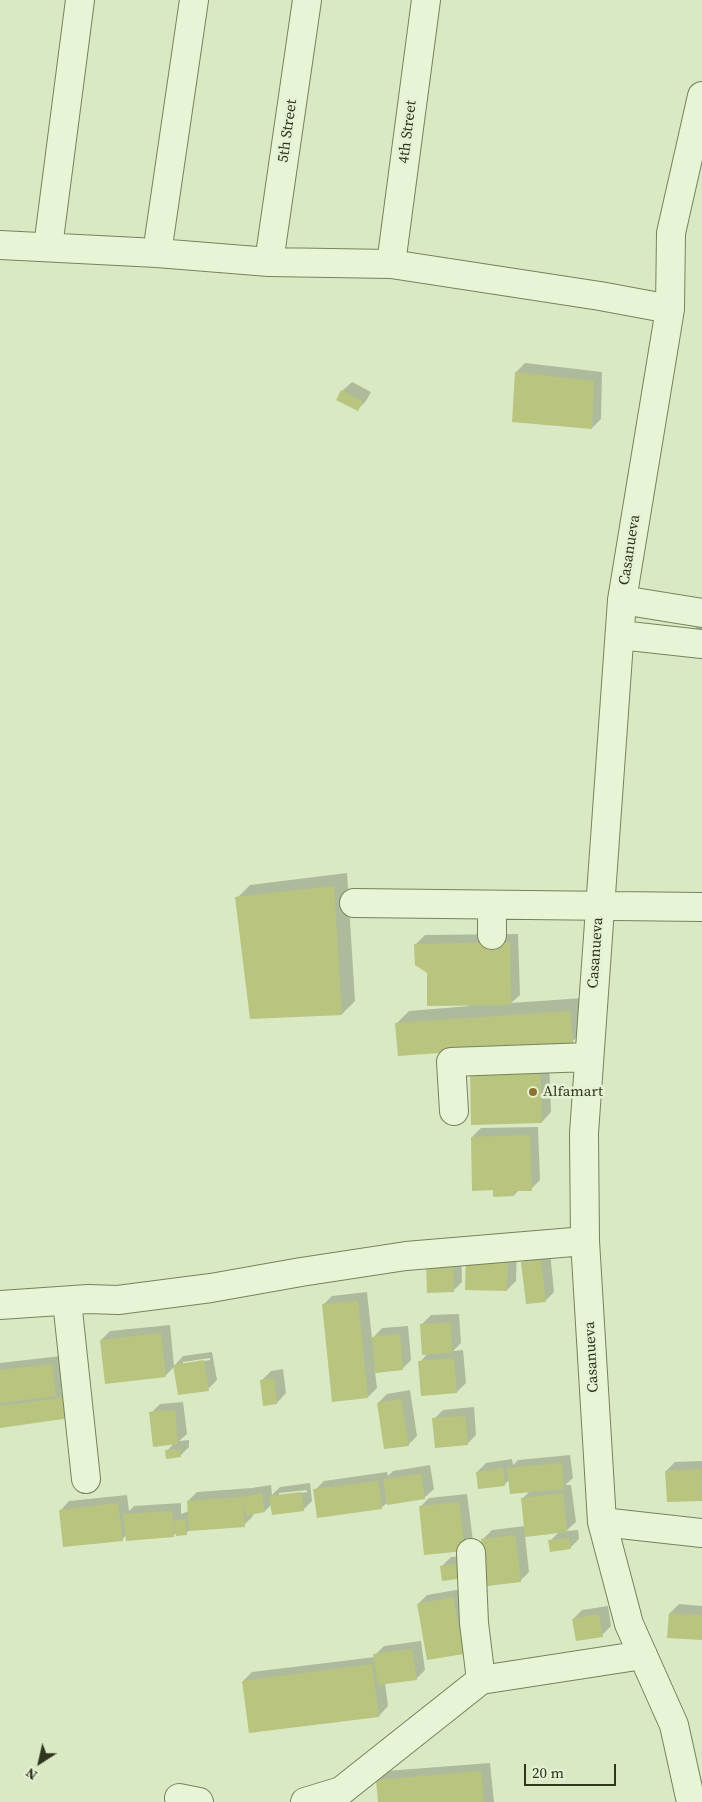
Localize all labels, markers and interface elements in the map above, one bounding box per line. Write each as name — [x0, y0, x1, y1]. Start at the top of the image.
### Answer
street label: 5th Street — [275, 98, 301, 164]
street label: 4th Street — [395, 99, 421, 165]
street label: Casanueva — [616, 513, 644, 587]
street label: Casanueva — [585, 917, 607, 989]
place label: Alfamart — [543, 1083, 603, 1101]
marker: Alfamart — [527, 1086, 539, 1098]
street label: Casanueva — [581, 1321, 603, 1393]
north arrow — [15, 1737, 65, 1787]
scale bar — [527, 1754, 620, 1786]
text: 20 m — [532, 1762, 564, 1783]
text: N — [21, 1763, 41, 1785]

